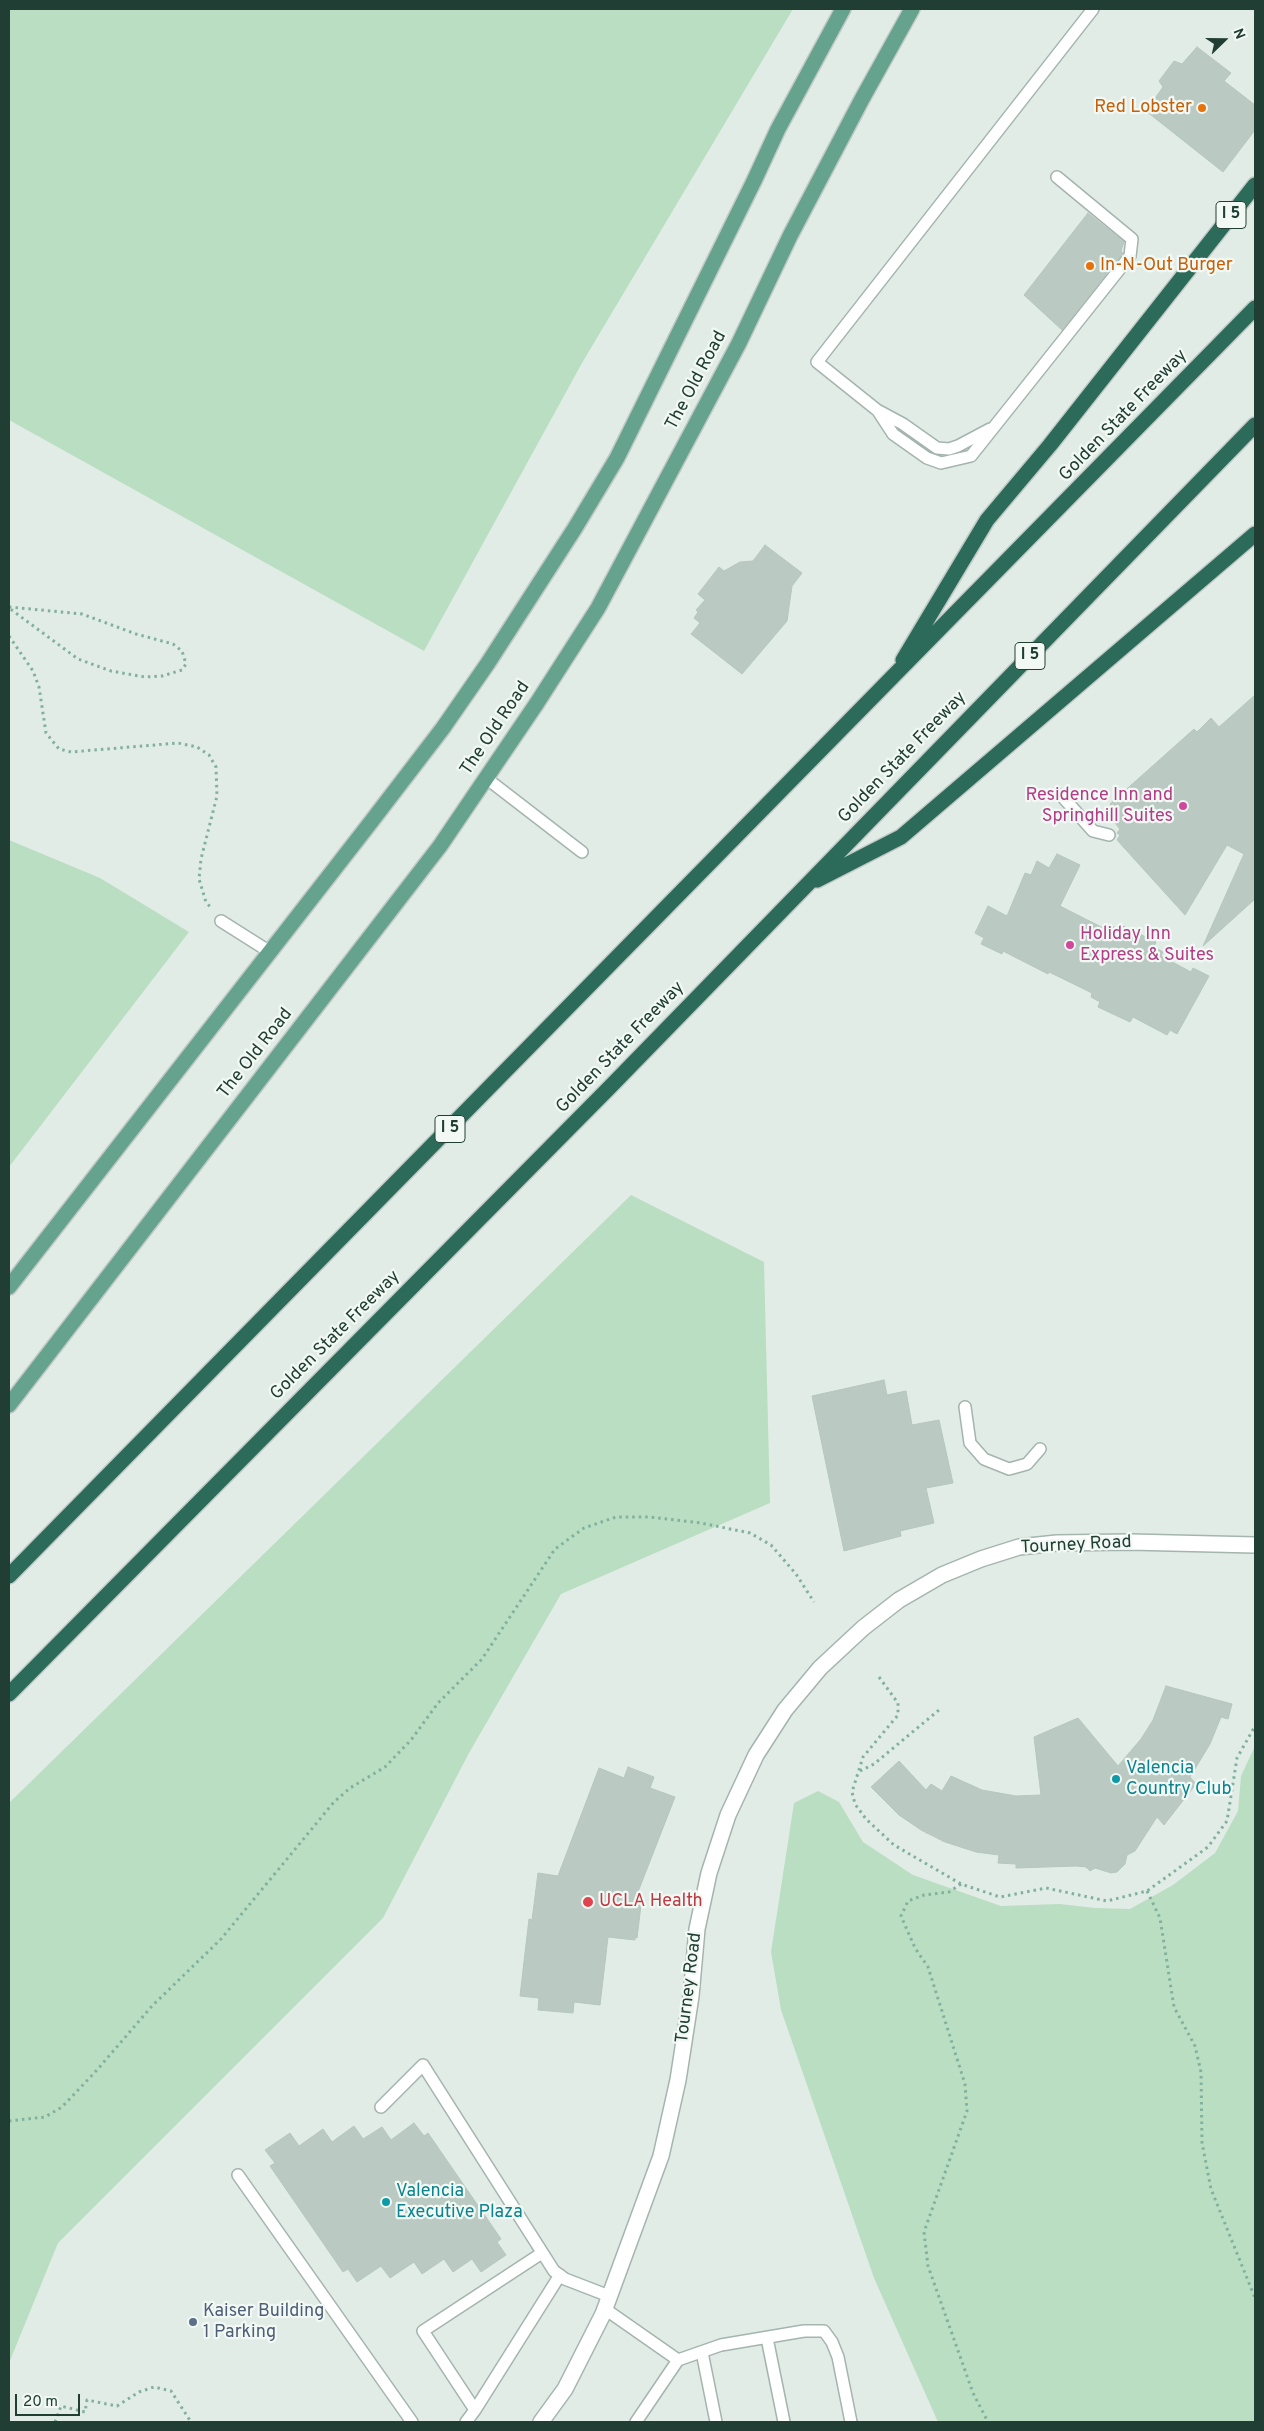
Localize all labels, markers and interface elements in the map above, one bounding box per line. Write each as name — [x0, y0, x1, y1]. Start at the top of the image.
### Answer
north arrow — [1199, 15, 1249, 65]
text: N — [1229, 26, 1248, 42]
place label: Red Lobster — [1094, 97, 1192, 119]
marker: Red Lobster — [1196, 102, 1208, 114]
road number: I 5 — [1216, 202, 1246, 228]
place label: In-N-Out Burger — [1100, 255, 1233, 277]
marker: In-N-Out Burger — [1084, 260, 1096, 272]
street label: The Old Road — [662, 328, 732, 434]
street label: Golden State Freeway — [1055, 346, 1193, 486]
road number: I 5 — [1015, 642, 1045, 669]
street label: The Old Road — [457, 678, 535, 780]
street label: Golden State Freeway — [834, 688, 972, 828]
place label: Residence Inn and Springhill Suites — [1025, 785, 1173, 828]
marker: Residence Inn and Springhill Suites — [1177, 800, 1189, 812]
place label: Holiday Inn Express & Suites — [1080, 924, 1214, 966]
marker: Holiday Inn Express & Suites — [1064, 939, 1076, 951]
street label: Golden State Freeway — [552, 978, 690, 1118]
street label: The Old Road — [214, 1005, 298, 1103]
road number: I 5 — [435, 1116, 465, 1142]
street label: Golden State Freeway — [267, 1267, 405, 1405]
street label: Tourney Road — [1020, 1532, 1132, 1560]
place label: Valencia Country Club — [1126, 1758, 1232, 1800]
marker: Valencia Country Club — [1110, 1773, 1122, 1785]
place label: UCLA Health — [599, 1891, 703, 1913]
marker: UCLA Health — [581, 1895, 595, 1909]
street label: Tourney Road — [673, 1931, 707, 2045]
place label: Valencia Executive Plaza — [396, 2181, 523, 2224]
marker: Valencia Executive Plaza — [380, 2196, 392, 2208]
place label: Kaiser Building 1 Parking — [203, 2301, 324, 2344]
marker: Kaiser Building 1 Parking — [187, 2316, 199, 2328]
scale bar — [18, 2384, 82, 2416]
text: 20 m — [23, 2393, 58, 2412]

